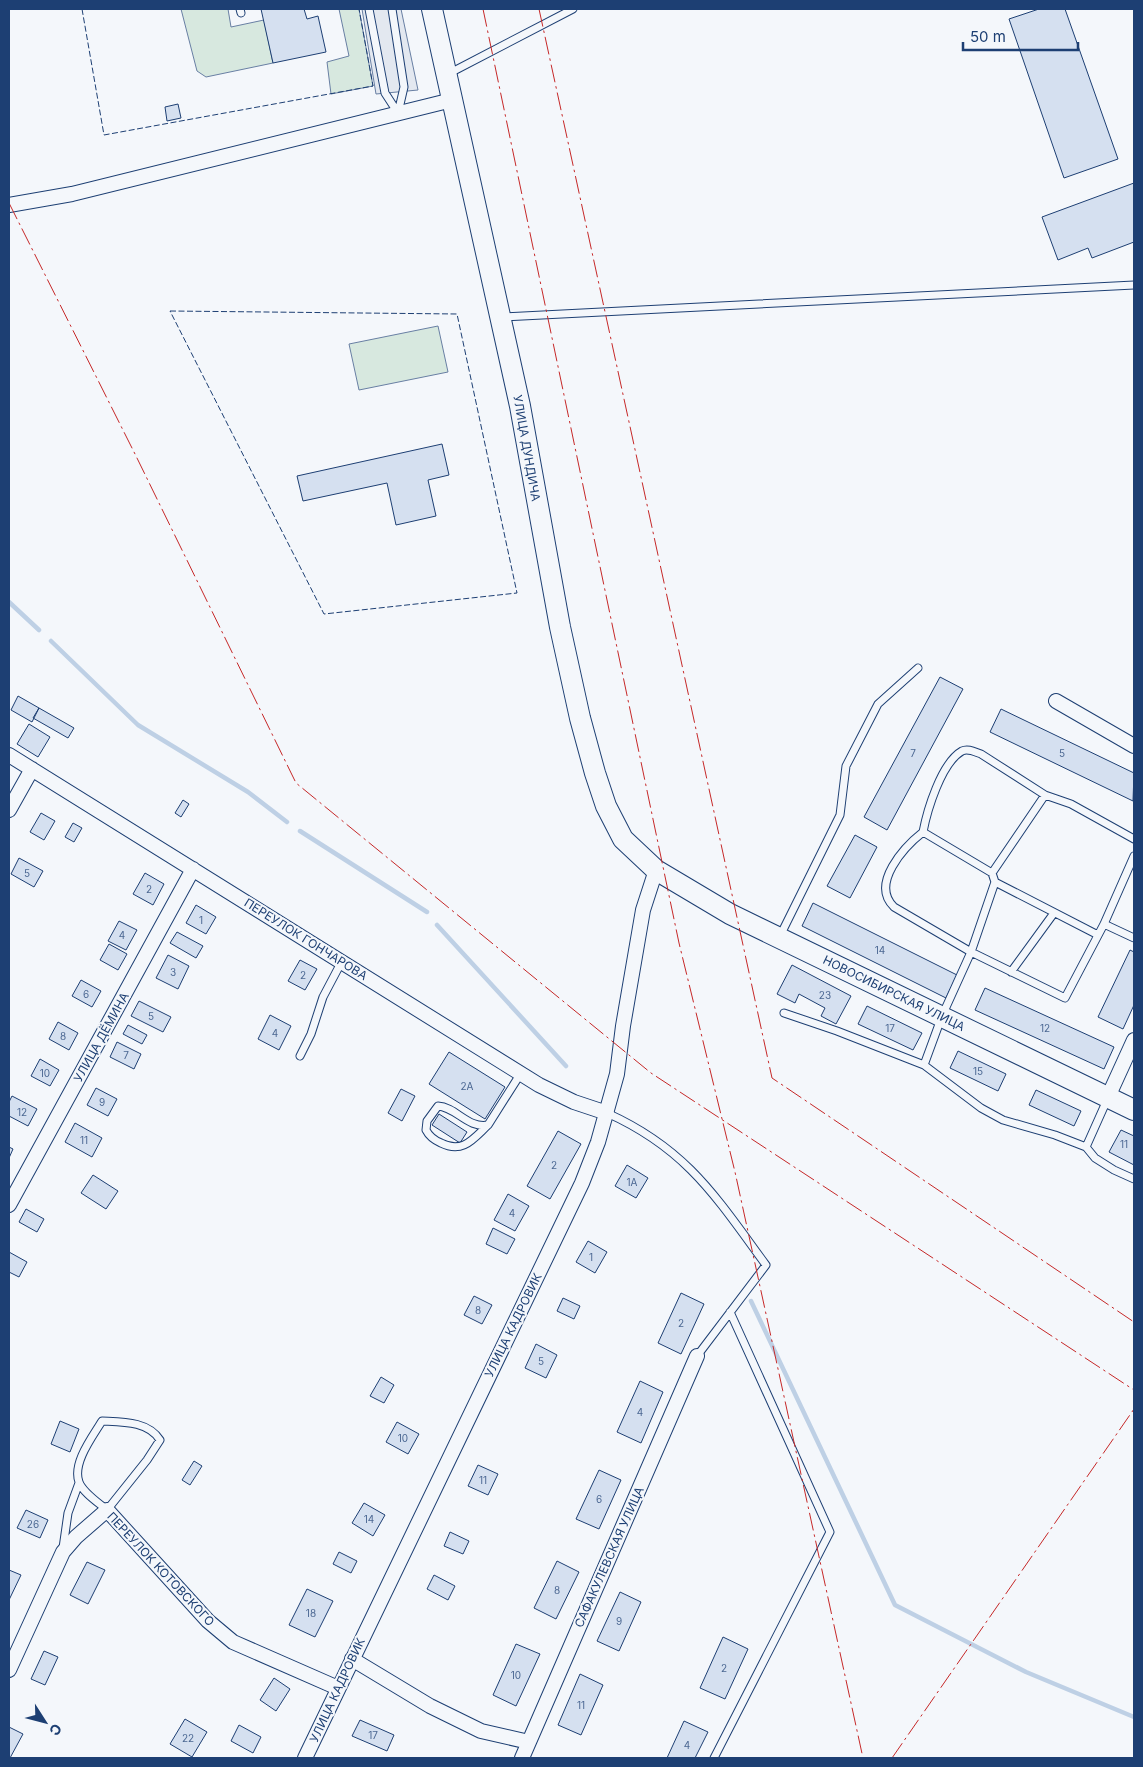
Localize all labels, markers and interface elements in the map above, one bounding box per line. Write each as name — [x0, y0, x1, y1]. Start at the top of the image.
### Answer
scale bar — [963, 20, 1078, 52]
text: 50 m — [970, 27, 1006, 46]
street label: УЛИЦА ДУНДИЧА — [510, 394, 544, 502]
house number: 7 — [910, 747, 916, 759]
house number: 5 — [1059, 747, 1065, 759]
house number: 5 — [24, 867, 30, 879]
house number: 2 — [146, 883, 152, 895]
street label: ПЕРЕУЛОК ГОНЧАРОВА — [242, 895, 370, 983]
house number: 1 — [199, 914, 203, 926]
house number: 4 — [119, 929, 125, 941]
house number: 14 — [875, 944, 885, 956]
street label: НОВОСИБИРСКАЯ УЛИЦА — [821, 952, 967, 1034]
house number: 3 — [170, 966, 176, 978]
house number: 2 — [300, 969, 306, 981]
house number: 6 — [83, 988, 89, 1000]
house number: 23 — [819, 989, 831, 1001]
street label: УЛИЦА ДЁМИНА — [70, 990, 132, 1084]
house number: 5 — [148, 1010, 154, 1022]
house number: 17 — [885, 1022, 895, 1034]
house number: 12 — [1040, 1022, 1050, 1034]
house number: 4 — [272, 1027, 278, 1039]
house number: 8 — [60, 1030, 66, 1042]
house number: 7 — [123, 1049, 129, 1061]
house number: 15 — [973, 1065, 983, 1077]
house number: 10 — [40, 1067, 50, 1079]
house number: 2А — [461, 1080, 474, 1092]
house number: 9 — [99, 1096, 105, 1108]
house number: 12 — [17, 1106, 27, 1118]
house number: 11 — [80, 1134, 88, 1146]
house number: 11 — [1120, 1138, 1128, 1150]
house number: 2 — [551, 1159, 557, 1171]
house number: 1А — [627, 1176, 638, 1188]
house number: 4 — [509, 1207, 515, 1219]
house number: 1 — [589, 1251, 593, 1263]
street label: УЛИЦА КАДРОВИК — [481, 1271, 545, 1379]
house number: 8 — [475, 1304, 481, 1316]
house number: 2 — [678, 1317, 684, 1329]
house number: 5 — [538, 1355, 544, 1367]
house number: 4 — [637, 1406, 643, 1418]
house number: 10 — [398, 1432, 408, 1444]
house number: 11 — [479, 1474, 487, 1486]
street label: САФАКУЛЕВСКАЯ УЛИЦА — [571, 1484, 647, 1630]
house number: 6 — [596, 1493, 602, 1505]
street label: ПЕРЕУЛОК КОТОВСКОГО — [104, 1509, 218, 1629]
house number: 14 — [364, 1513, 374, 1525]
house number: 26 — [27, 1518, 39, 1530]
house number: 8 — [554, 1584, 560, 1596]
house number: 18 — [306, 1607, 316, 1619]
house number: 9 — [616, 1615, 622, 1627]
street label: УЛИЦА КАДРОВИК — [306, 1635, 368, 1745]
house number: 2 — [721, 1662, 727, 1674]
house number: 10 — [511, 1669, 521, 1681]
north arrow — [20, 1697, 70, 1747]
house number: 11 — [577, 1699, 585, 1711]
text: С — [46, 1721, 66, 1739]
house number: 17 — [368, 1729, 378, 1741]
house number: 22 — [182, 1732, 194, 1744]
house number: 4 — [684, 1739, 690, 1751]

